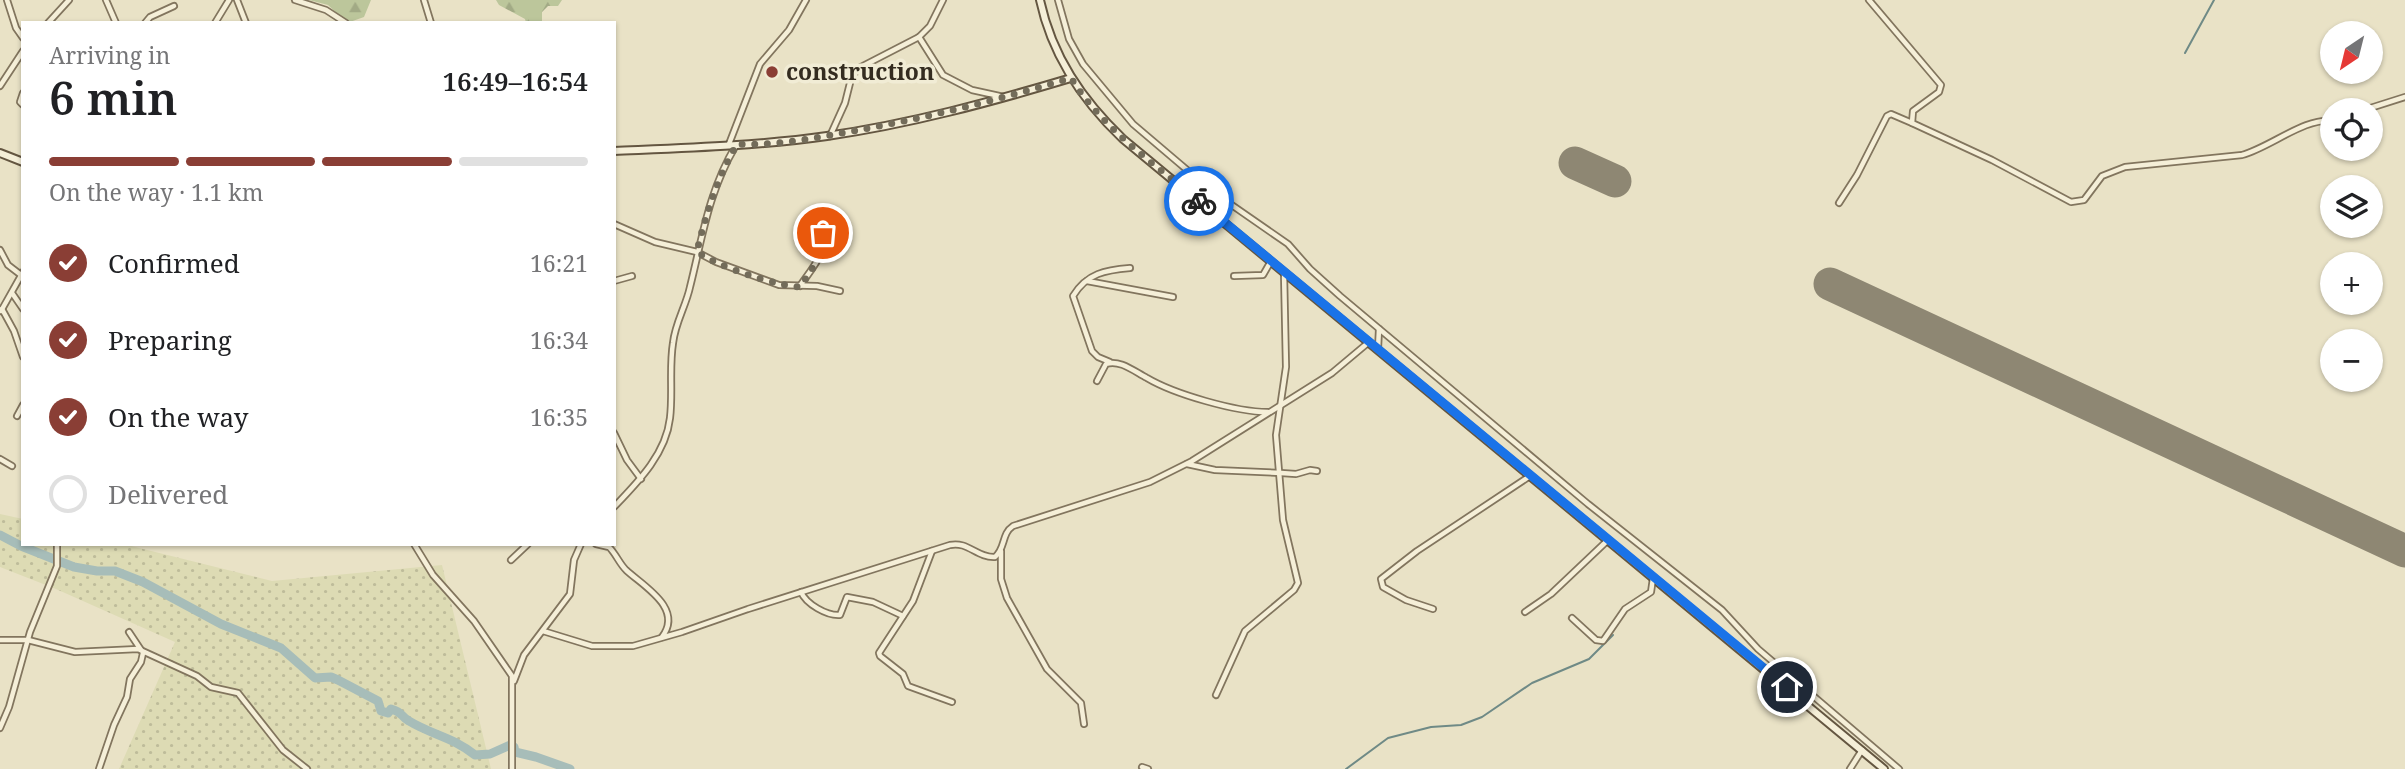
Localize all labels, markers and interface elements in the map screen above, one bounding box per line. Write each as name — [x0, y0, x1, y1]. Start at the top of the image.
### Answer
north arrow — [2320, 21, 2384, 84]
map controls — [2320, 21, 2383, 392]
text: Arriving in — [49, 39, 170, 71]
place label: construction — [786, 55, 934, 87]
text: 16:49–16:54 — [442, 63, 588, 99]
marker: construction — [764, 64, 780, 80]
text: 6 min — [49, 66, 177, 128]
button: locate — [2320, 98, 2383, 161]
courier — [1164, 166, 1234, 236]
button: layers — [2320, 175, 2383, 238]
text: On the way · 1.1 km — [49, 176, 264, 208]
icon: bike — [1180, 182, 1218, 220]
pin — [793, 203, 853, 263]
icon: bag — [804, 214, 842, 252]
icon: check — [49, 244, 87, 282]
text: Confirmed — [108, 245, 240, 281]
text: 16:21 — [530, 247, 588, 279]
button: + — [2320, 252, 2383, 315]
icon: check — [49, 321, 87, 359]
text: Preparing — [108, 322, 232, 358]
text: 16:34 — [530, 324, 588, 356]
button: − — [2320, 329, 2383, 392]
icon: check — [49, 398, 87, 436]
text: On the way — [108, 399, 248, 435]
text: 16:35 — [530, 401, 588, 433]
text: Delivered — [108, 476, 228, 512]
pin — [1757, 657, 1817, 717]
icon: home — [1768, 668, 1806, 706]

